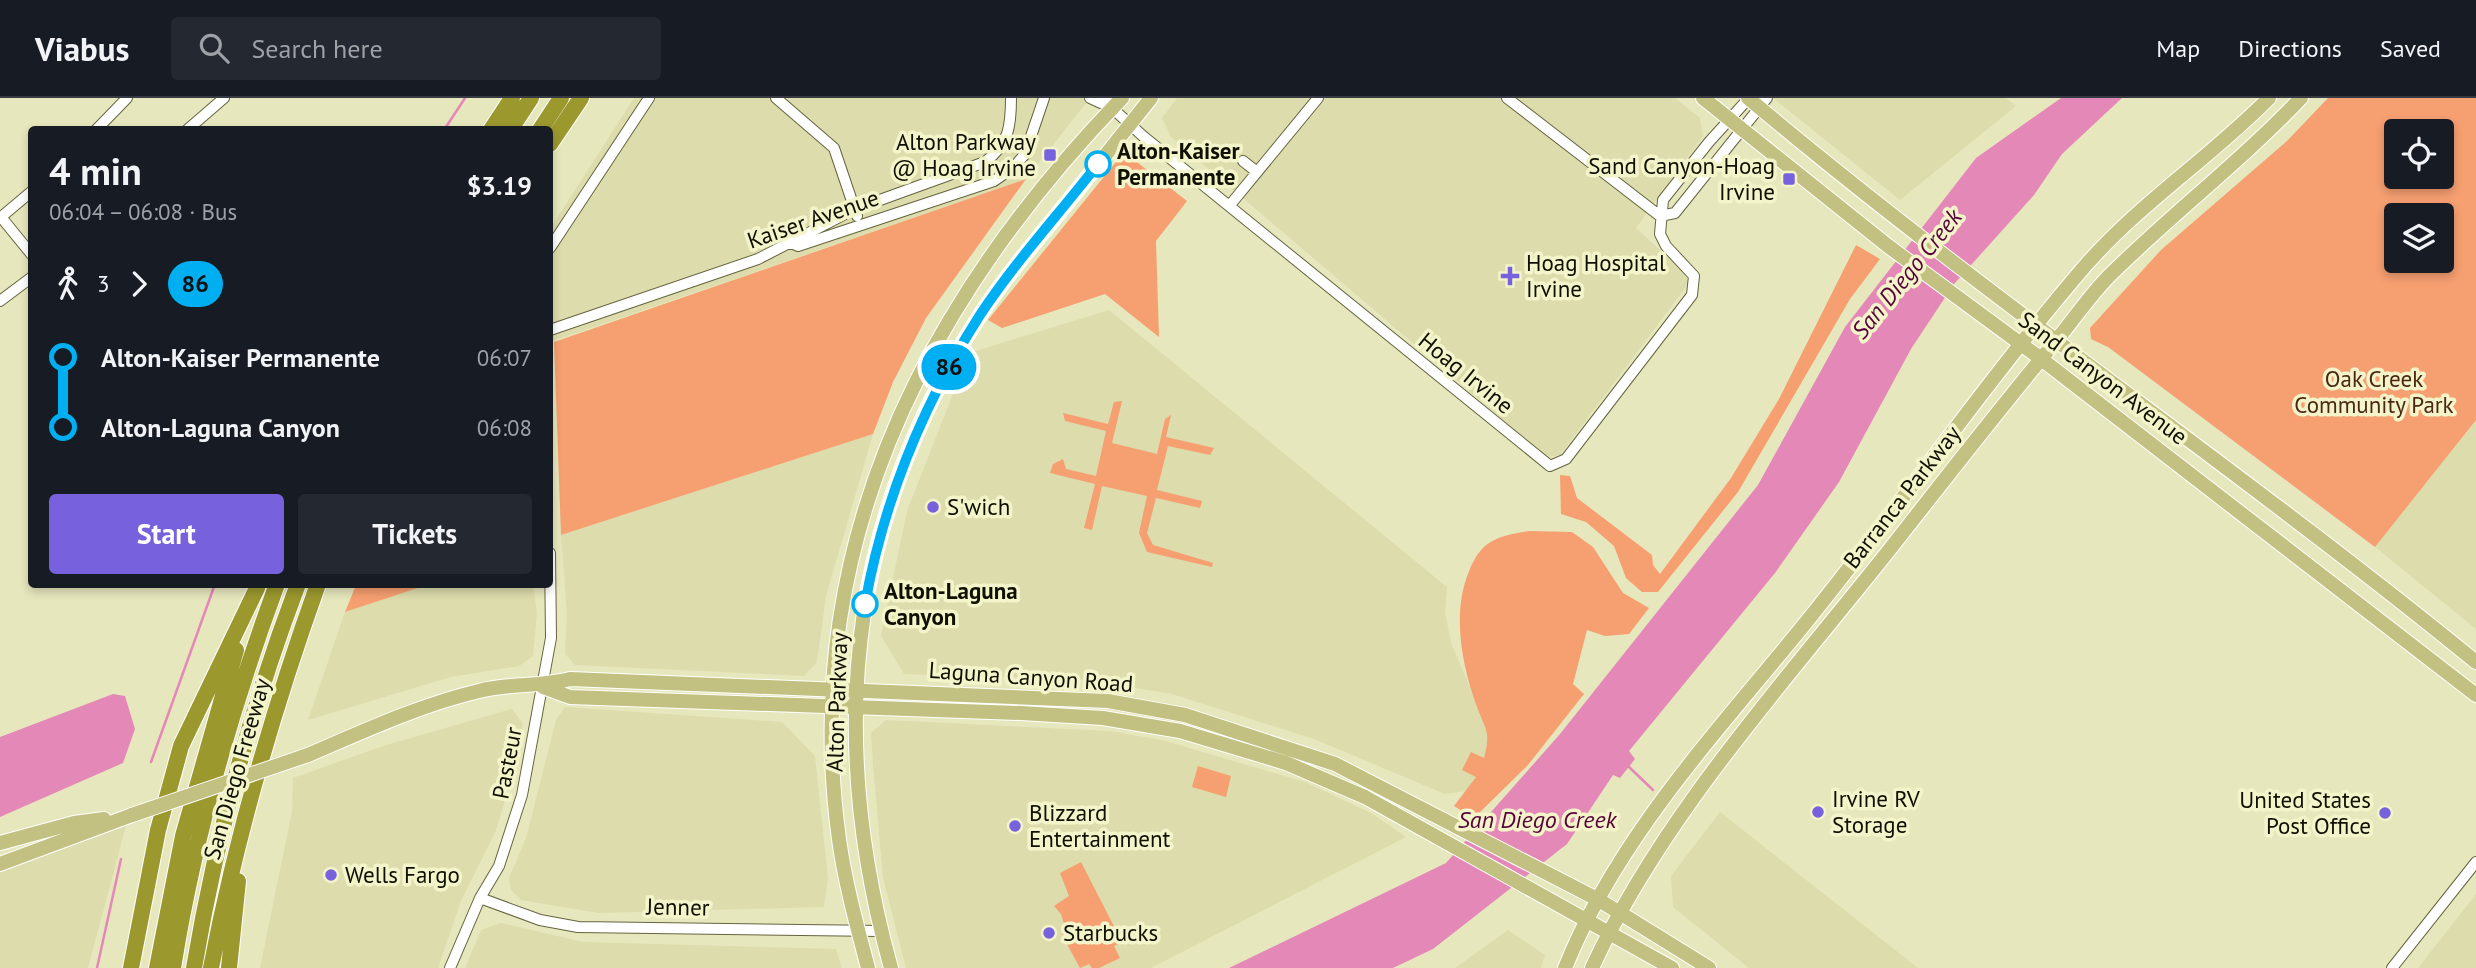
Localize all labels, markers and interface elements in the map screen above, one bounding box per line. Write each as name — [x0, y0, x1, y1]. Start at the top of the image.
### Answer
search box — [171, 17, 661, 80]
text: Viabus — [35, 27, 129, 70]
icon: search — [195, 29, 233, 67]
text: Search here — [251, 32, 383, 65]
text: Map — [2156, 33, 2200, 64]
text: Directions — [2238, 33, 2342, 64]
text: Saved — [2380, 33, 2441, 64]
map controls — [2384, 119, 2454, 273]
button: locate — [2384, 119, 2454, 189]
place label: Alton Parkway @ Hoag Irvine — [892, 127, 1036, 182]
place label: Alton-Kaiser Permanente — [1117, 136, 1241, 191]
text: 4 min — [49, 146, 142, 195]
marker: Alton Parkway @ Hoag Irvine — [1042, 147, 1058, 163]
marker: Alton-Kaiser Permanente — [1085, 151, 1111, 177]
place label: Sand Canyon-Hoag Irvine — [1588, 151, 1775, 206]
text: $3.19 — [467, 169, 532, 202]
marker: Sand Canyon-Hoag Irvine — [1781, 171, 1797, 187]
street label: Kaiser Avenue — [743, 182, 883, 255]
text: 06:04 – 06:08 · Bus — [49, 197, 237, 226]
water label: San Diego Creek — [1845, 201, 1969, 345]
button: layers — [2384, 203, 2454, 273]
place label: Hoag Hospital Irvine — [1526, 248, 1666, 303]
icon: walk — [49, 265, 87, 303]
icon: forward — [120, 265, 158, 303]
marker: Hoag Hospital Irvine — [1500, 266, 1520, 286]
text: 86 — [182, 268, 209, 299]
text: 3 — [97, 269, 110, 298]
street label: Sand Canyon Avenue — [2013, 305, 2194, 451]
street label: Hoag Irvine — [1413, 326, 1520, 420]
text: Alton-Kaiser Permanente — [101, 341, 380, 374]
text: 06:07 — [477, 343, 532, 372]
line badge: 86 — [918, 344, 981, 390]
text: 86 — [935, 351, 963, 382]
park label: Oak Creek Community Park — [2294, 364, 2454, 419]
text: Alton-Laguna Canyon — [101, 411, 340, 444]
text: 06:08 — [477, 413, 532, 442]
street label: Barranca Parkway — [1837, 419, 1967, 574]
place label: S'wich — [947, 492, 1010, 521]
button: Start — [49, 494, 284, 574]
button: Tickets — [298, 494, 532, 574]
marker: S'wich — [925, 499, 941, 515]
place label: Alton-Laguna Canyon — [884, 576, 1018, 631]
marker: Alton-Laguna Canyon — [852, 591, 878, 617]
street label: Alton Parkway — [820, 631, 853, 772]
street label: Laguna Canyon Road — [928, 655, 1134, 698]
street label: San Diego Freeway — [197, 675, 276, 863]
street label: Pasteur — [485, 724, 528, 801]
place label: Irvine RV Storage — [1832, 784, 1921, 839]
place label: United States Post Office — [2239, 785, 2371, 840]
place label: Blizzard Entertainment — [1029, 798, 1171, 853]
water label: San Diego Creek — [1458, 804, 1618, 835]
marker: Irvine RV Storage — [1810, 804, 1826, 820]
marker: United States Post Office — [2377, 805, 2393, 821]
marker: Blizzard Entertainment — [1007, 818, 1023, 834]
place label: Wells Fargo — [345, 860, 460, 889]
marker: Wells Fargo — [323, 867, 339, 883]
street label: Jenner — [645, 891, 710, 922]
place label: Starbucks — [1063, 918, 1158, 947]
marker: Starbucks — [1041, 925, 1057, 941]

